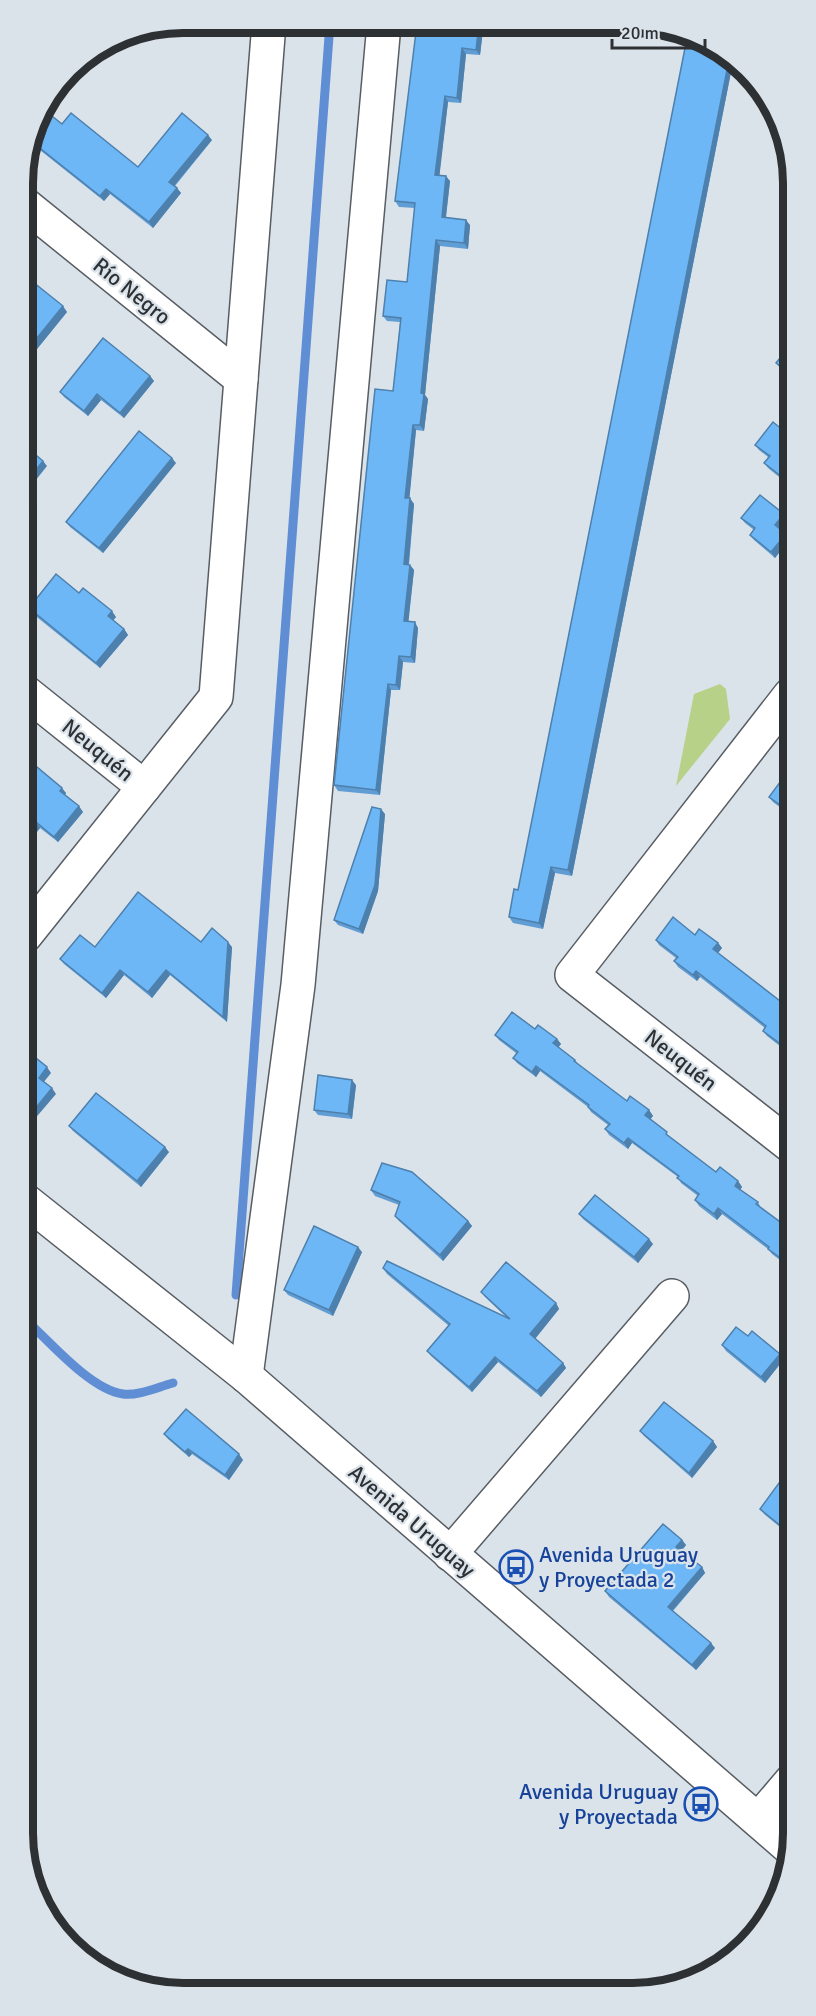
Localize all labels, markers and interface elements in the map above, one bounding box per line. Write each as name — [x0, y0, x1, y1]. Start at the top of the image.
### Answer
scale bar — [612, 12, 705, 50]
text: 20 m — [621, 22, 659, 44]
street label: Río Negro — [88, 252, 176, 330]
street label: Neuquén — [57, 713, 139, 787]
street label: Neuquén — [639, 1023, 723, 1097]
street label: Avenida Uruguay — [343, 1459, 481, 1584]
place label: Avenida Uruguay y Proyectada 2 — [539, 1541, 699, 1593]
bus stop icon: Avenida Uruguay y Proyectada 2 — [498, 1549, 534, 1585]
place label: Avenida Uruguay y Proyectada — [519, 1778, 679, 1830]
bus stop icon: Avenida Uruguay y Proyectada — [683, 1786, 719, 1822]

